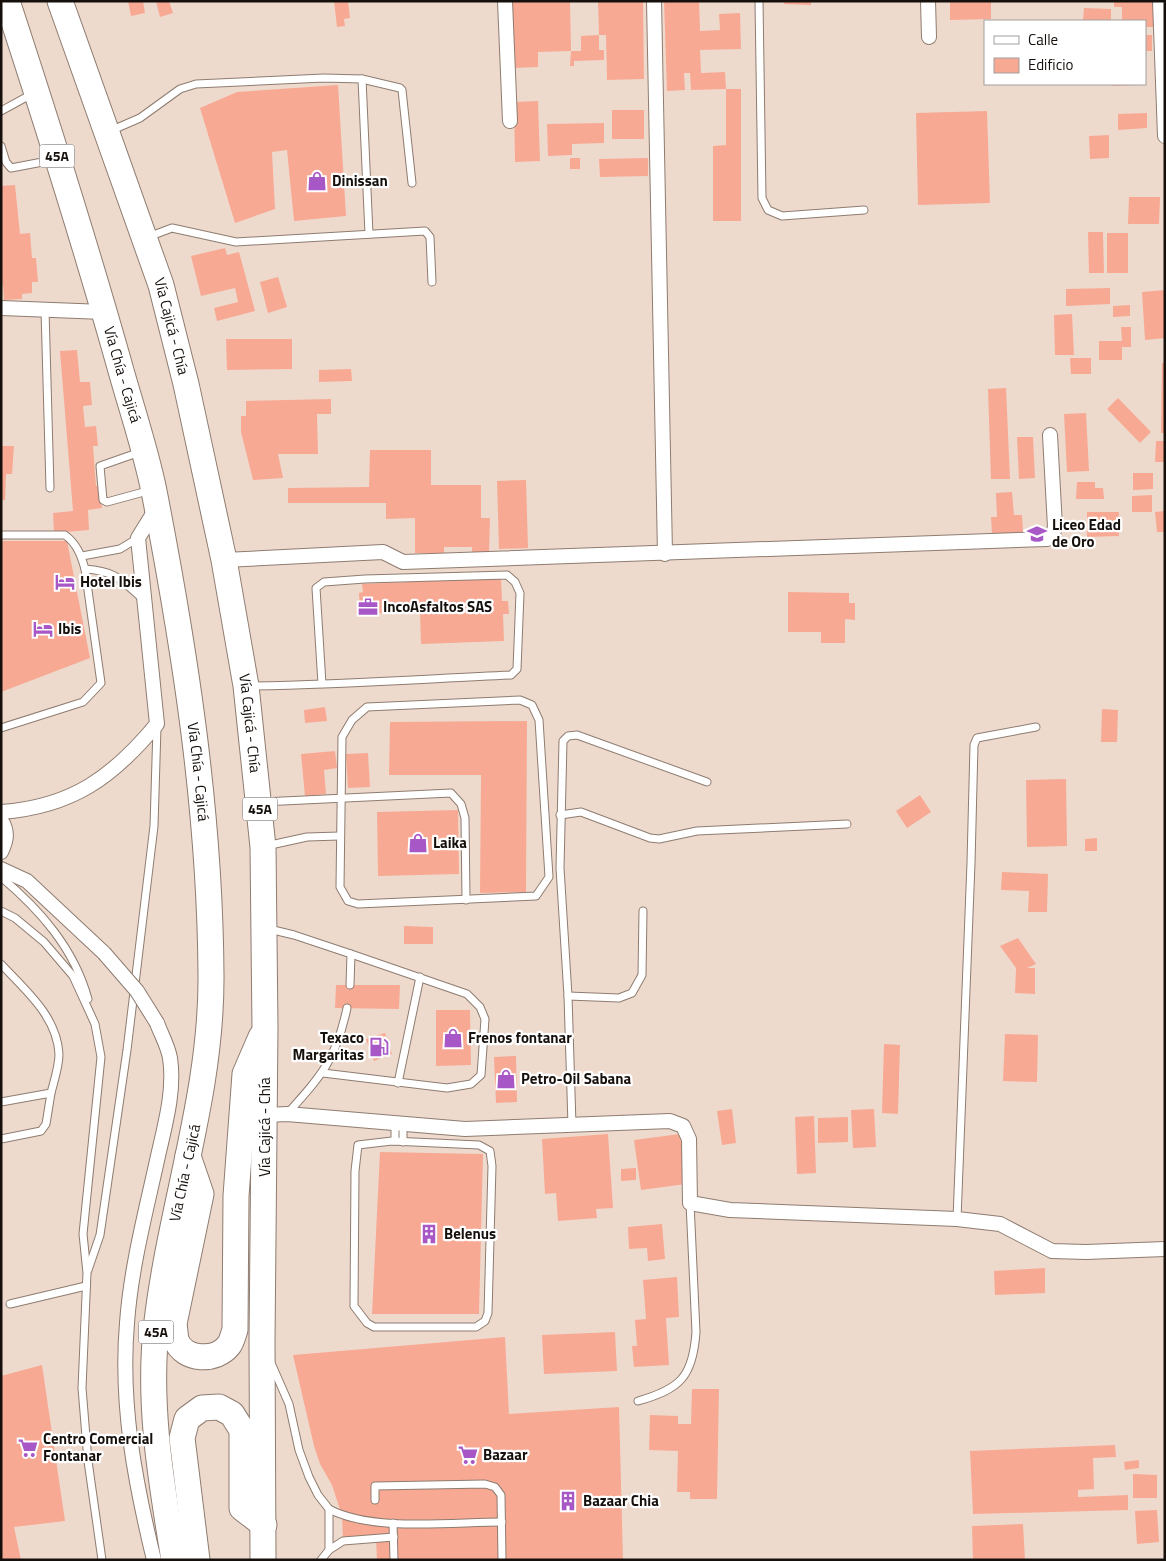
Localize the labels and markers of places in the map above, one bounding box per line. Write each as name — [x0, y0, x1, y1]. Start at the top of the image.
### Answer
place label: Dinissan — [332, 169, 388, 192]
shop icon: Dinissan — [306, 170, 328, 192]
place label: Liceo Edad de Oro — [1052, 513, 1121, 553]
school or university icon: Liceo Edad de Oro — [1026, 523, 1048, 545]
place label: Hotel Ibis — [80, 570, 142, 593]
hotel icon: Hotel Ibis — [54, 571, 76, 593]
place label: IncoAsfaltos SAS — [383, 595, 492, 618]
office icon: IncoAsfaltos SAS — [357, 596, 379, 618]
place label: Ibis — [58, 617, 81, 640]
hotel icon: Ibis — [32, 618, 54, 640]
place label: Laika — [433, 831, 467, 854]
shop icon: Laika — [407, 832, 429, 854]
place label: Texaco Margaritas — [293, 1026, 364, 1066]
place label: Frenos fontanar — [468, 1026, 572, 1049]
shop icon: Frenos fontanar — [442, 1027, 464, 1049]
fuel station icon: Texaco Margaritas — [368, 1036, 390, 1058]
place label: Petro-Oil Sabana — [521, 1067, 632, 1090]
shop icon: Petro-Oil Sabana — [495, 1068, 517, 1090]
place label: Belenus — [444, 1222, 496, 1245]
building icon: Belenus — [418, 1223, 440, 1245]
place label: Centro Comercial Fontanar — [43, 1427, 153, 1467]
supermarket icon: Centro Comercial Fontanar — [17, 1437, 39, 1459]
place label: Bazaar — [483, 1443, 528, 1466]
supermarket icon: Bazaar — [457, 1444, 479, 1466]
place label: Bazaar Chia — [583, 1489, 659, 1512]
building icon: Bazaar Chia — [557, 1490, 579, 1512]

